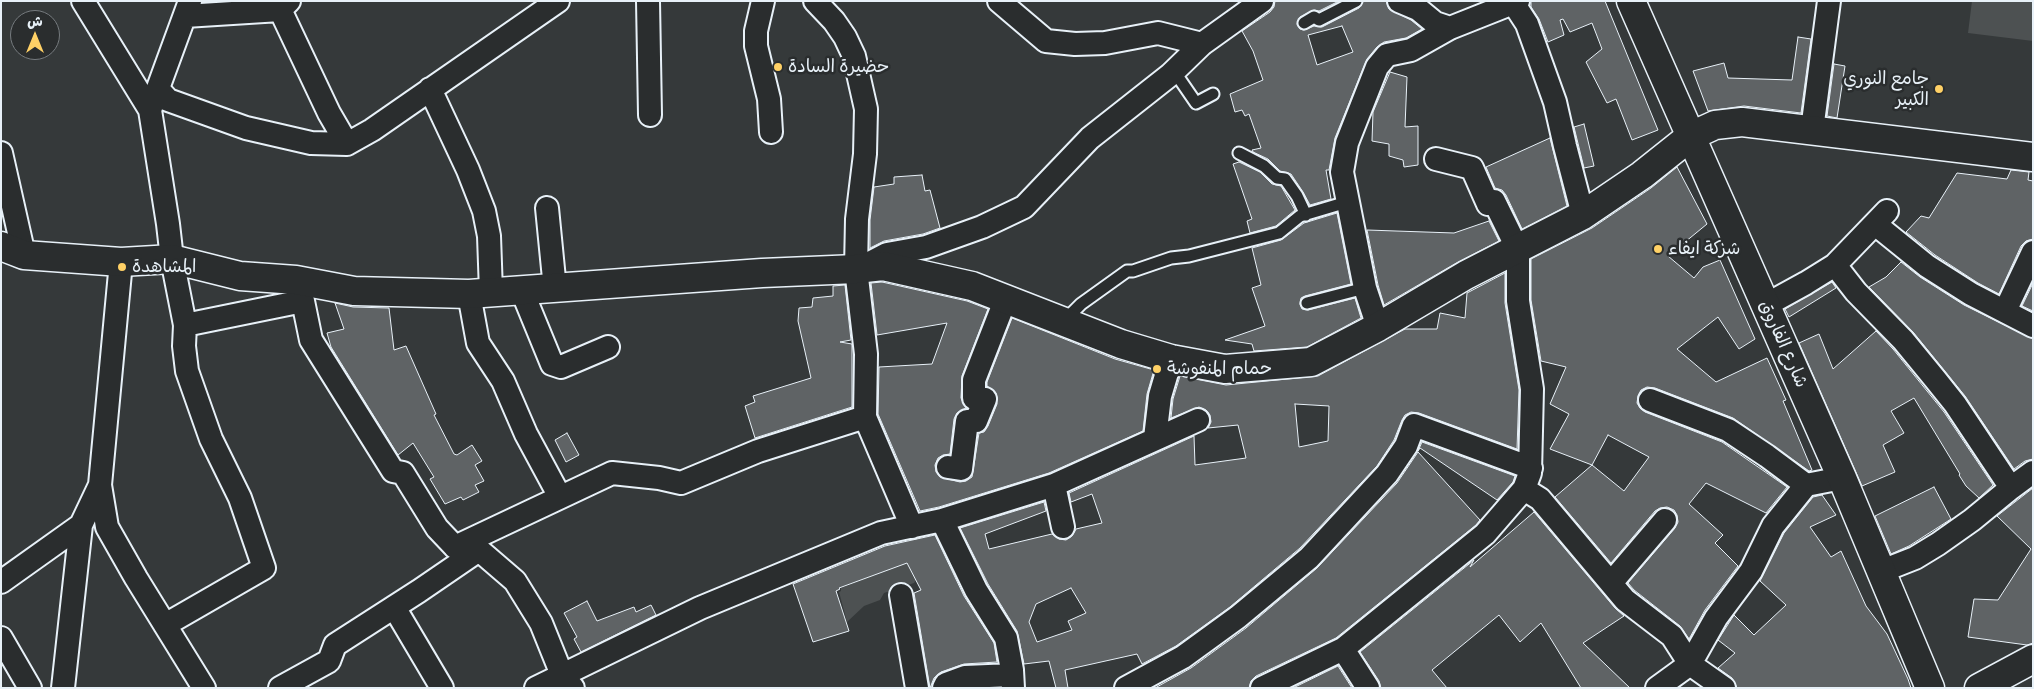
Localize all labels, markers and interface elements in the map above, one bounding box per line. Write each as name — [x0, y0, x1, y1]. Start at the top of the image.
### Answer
north arrow — [10, 10, 60, 60]
text: ش — [27, 11, 43, 30]
place label: حضيرة السادة — [788, 56, 889, 78]
marker: حضيرة السادة — [772, 61, 784, 73]
place label: جامع النوري الكبير — [1843, 68, 1929, 110]
marker: جامع النوري الكبير — [1933, 83, 1945, 95]
place label: شركة ايفاء — [1668, 238, 1740, 260]
marker: شركة ايفاء — [1652, 243, 1664, 255]
place label: المشاهدة — [132, 256, 196, 278]
marker: المشاهدة — [116, 261, 128, 273]
street label: شارع الفاروق — [1754, 297, 1812, 391]
place label: حمام المنفوشة — [1167, 358, 1272, 380]
marker: حمام المنفوشة — [1151, 363, 1163, 375]

